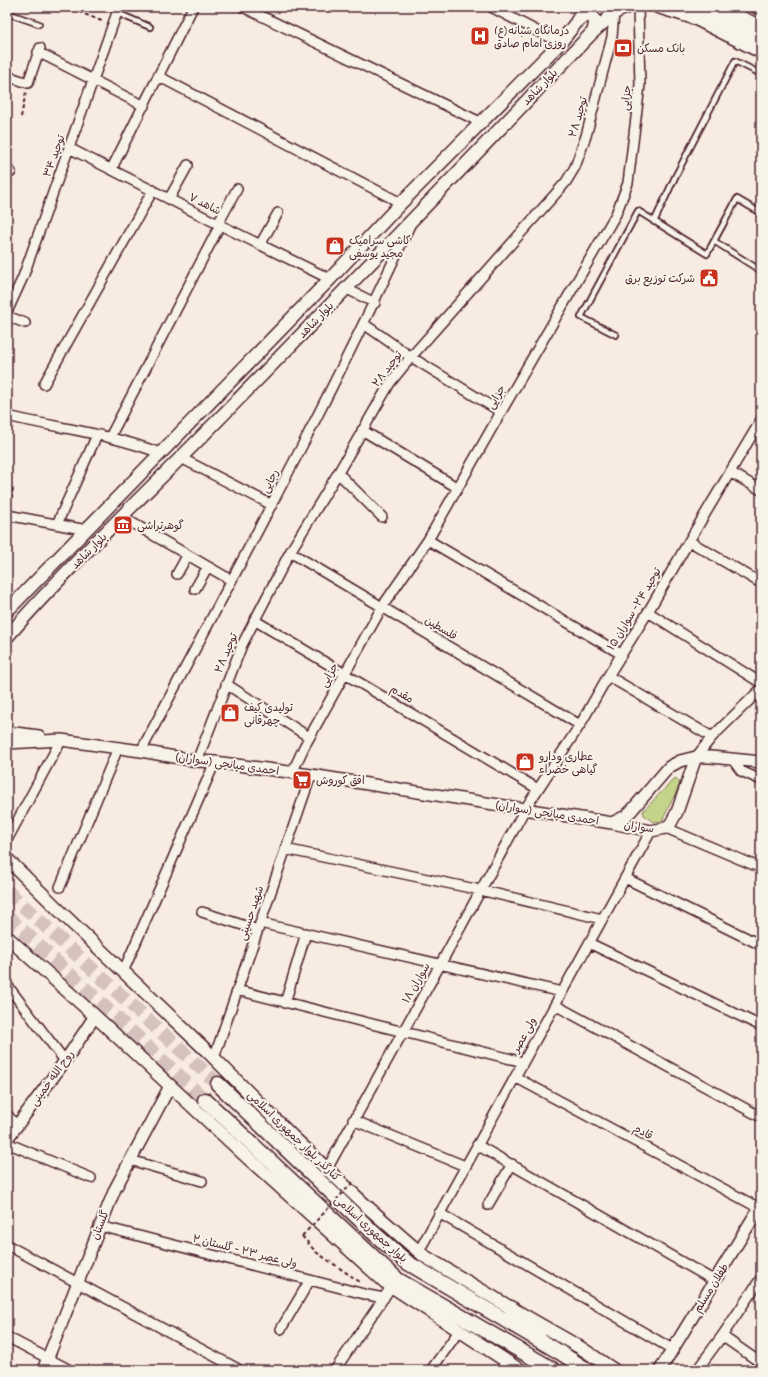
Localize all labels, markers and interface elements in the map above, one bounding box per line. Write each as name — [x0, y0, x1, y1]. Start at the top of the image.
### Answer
place label: (ع)درمانگاه شبانه روزی امام صادق — [494, 24, 569, 52]
hospital icon: (ع)درمانگاه شبانه روزی امام صادق — [469, 25, 491, 47]
bank icon: بانک مسکن — [612, 37, 634, 59]
place label: بانک مسکن — [637, 42, 685, 56]
street label: بلوار شاهد — [520, 66, 561, 108]
street label: جزایی — [618, 85, 635, 112]
street label: توحید ۲۸ — [566, 94, 591, 139]
street label: توحید ۳۴ — [40, 132, 69, 179]
street label: شاهد ۷ — [187, 190, 223, 218]
place label: کاشی سرامیک مجید یوسفی — [349, 234, 411, 261]
shop icon: کاشی سرامیک مجید یوسفی — [324, 235, 346, 257]
public building icon: شرکت توزیع برق — [698, 267, 720, 289]
place label: شرکت توزیع برق — [625, 272, 695, 287]
street label: بلوار شاهد — [296, 299, 337, 341]
street label: توحید ۲۸ — [369, 348, 406, 390]
street label: جزایی — [484, 383, 509, 412]
street label: رجایی — [259, 467, 282, 495]
museum icon: گوهرتراشی — [112, 514, 134, 536]
place label: گوهرتراشی — [137, 519, 184, 533]
street label: بلوار شاهد — [68, 530, 110, 572]
street label: توحید ۲۴- سواران ۱۵ — [604, 565, 665, 653]
street label: فلسطین — [422, 613, 460, 643]
street label: توحید ۲۸ — [212, 630, 241, 675]
street label: جزایی — [317, 661, 342, 690]
street label: مقدم — [387, 682, 416, 708]
place label: تولیدی کیف چهرقانی — [244, 701, 294, 728]
shop icon: تولیدی کیف چهرقانی — [219, 702, 241, 724]
street label: احمدی میانجی (سواران) — [174, 750, 280, 779]
place label: عطاری ودارو گیاهی خضراء — [538, 750, 598, 777]
shop icon: عطاری ودارو گیاهی خضراء — [514, 751, 536, 773]
supermarket icon: افق کوروش — [291, 769, 313, 791]
place label: افق کوروش — [316, 774, 365, 788]
street label: احمدی میانجی (سواران) — [494, 798, 600, 829]
street label: سواران — [623, 818, 655, 837]
street label: شهید حسینی — [236, 884, 267, 942]
street label: سواران ۱۸ — [399, 960, 434, 1006]
street label: ولی عصر — [509, 1015, 540, 1056]
street label: روح الله خمینی — [27, 1048, 77, 1109]
street label: کنارگذر بلوار جمهوری اسلامی — [244, 1088, 343, 1185]
street label: قادم — [630, 1122, 655, 1144]
street label: بلوار جمهوری اسلامی — [331, 1193, 410, 1266]
street label: گلستان — [88, 1208, 112, 1242]
street label: ولی عصر ۲۳ - گلستان ۲ — [191, 1232, 299, 1271]
street label: طفلان مسلم — [691, 1261, 733, 1316]

